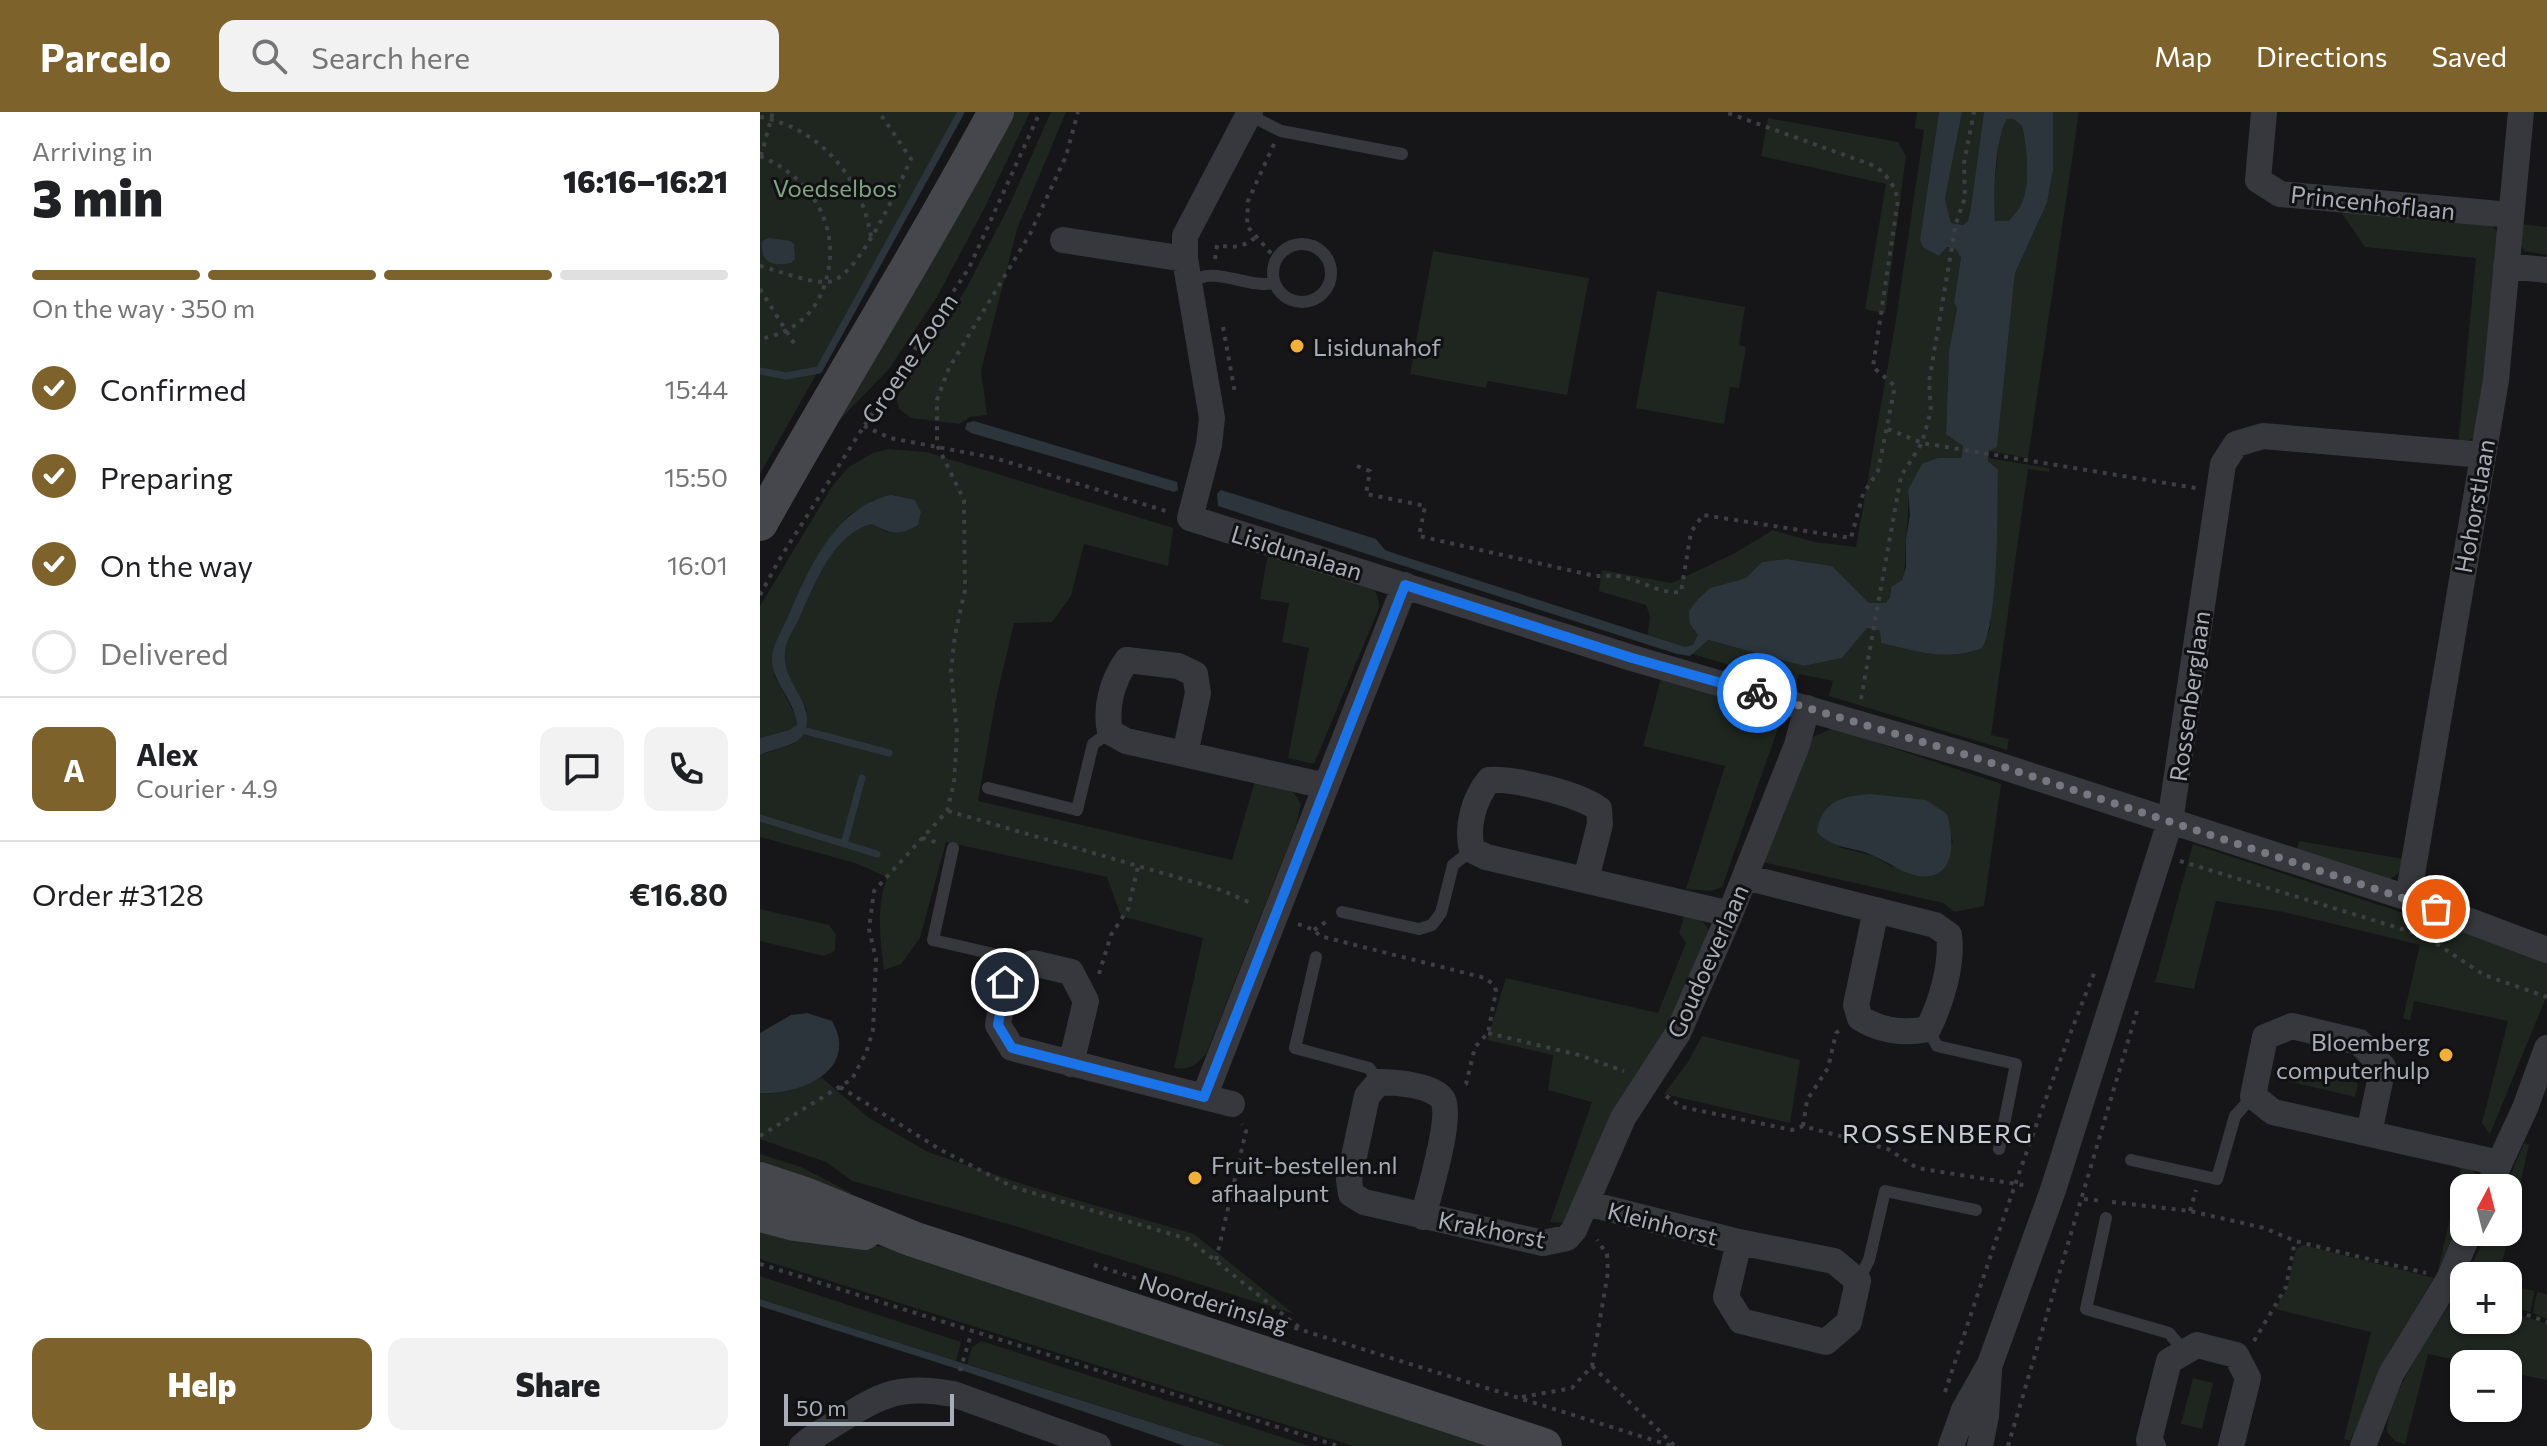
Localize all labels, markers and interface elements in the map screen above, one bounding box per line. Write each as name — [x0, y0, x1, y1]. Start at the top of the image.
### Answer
search box — [219, 20, 779, 92]
text: Parcelo — [40, 33, 171, 80]
icon: search — [247, 34, 291, 78]
text: Search here — [311, 38, 470, 75]
text: Map — [2154, 39, 2212, 73]
text: Directions — [2256, 39, 2387, 73]
text: Saved — [2431, 39, 2507, 73]
text: Arriving in — [32, 135, 153, 166]
text: 16:16–16:21 — [563, 162, 728, 199]
text: 3 min — [32, 164, 163, 228]
park label: Voedselbos — [773, 173, 897, 202]
street label: Princenhoflaan — [2289, 179, 2457, 225]
street label: Groene Zoom — [855, 288, 963, 428]
text: On the way · 350 m — [32, 292, 255, 323]
place label: Lisidunahof — [1313, 332, 1441, 361]
marker: Lisidunahof — [1288, 337, 1306, 355]
icon: check — [32, 366, 76, 410]
text: Confirmed — [100, 370, 247, 407]
text: 15:44 — [665, 373, 728, 404]
street label: Hohorstlaan — [2448, 437, 2500, 575]
icon: check — [32, 454, 76, 498]
text: Preparing — [100, 458, 233, 495]
text: 15:50 — [664, 461, 728, 492]
street label: Lisidunalaan — [1228, 518, 1366, 586]
icon: check — [32, 542, 76, 586]
text: On the way — [100, 546, 253, 583]
text: 16:01 — [667, 549, 728, 580]
street label: Rossenberglaan — [2163, 609, 2215, 783]
text: Delivered — [100, 634, 229, 671]
courier — [1717, 653, 1797, 733]
icon: bike — [1735, 671, 1779, 715]
button: chat — [540, 727, 624, 811]
button: phone — [644, 727, 728, 811]
text: Alex — [136, 735, 199, 772]
text: A — [63, 751, 85, 788]
text: Courier · 4.9 — [136, 772, 278, 803]
text: Order #3128 — [32, 875, 204, 912]
text: €16.80 — [629, 875, 728, 912]
pin — [2402, 875, 2470, 943]
street label: Goudoeverlaan — [1660, 880, 1754, 1042]
icon: bag — [2414, 887, 2458, 931]
pin — [971, 948, 1039, 1016]
icon: home — [983, 960, 1027, 1004]
place label: Bloemberg computerhulp — [2276, 1027, 2430, 1084]
marker: Bloemberg computerhulp — [2437, 1046, 2455, 1064]
district label: ROSSENBERG — [1842, 1117, 2034, 1148]
place label: Fruit-bestellen.nl afhaalpunt — [1211, 1150, 1398, 1207]
marker: Fruit-bestellen.nl afhaalpunt — [1186, 1169, 1204, 1187]
north arrow — [2450, 1174, 2522, 1246]
map controls — [2450, 1174, 2522, 1422]
street label: Kleinhorst — [1605, 1195, 1721, 1251]
street label: Krakhorst — [1436, 1204, 1548, 1254]
button: + — [2450, 1262, 2522, 1334]
street label: Noorderinslag — [1136, 1266, 1292, 1338]
button: Help — [32, 1338, 372, 1430]
button: Share — [388, 1338, 728, 1430]
button: − — [2450, 1350, 2522, 1422]
scale bar — [784, 1390, 954, 1426]
text: 50 m — [796, 1394, 846, 1421]

